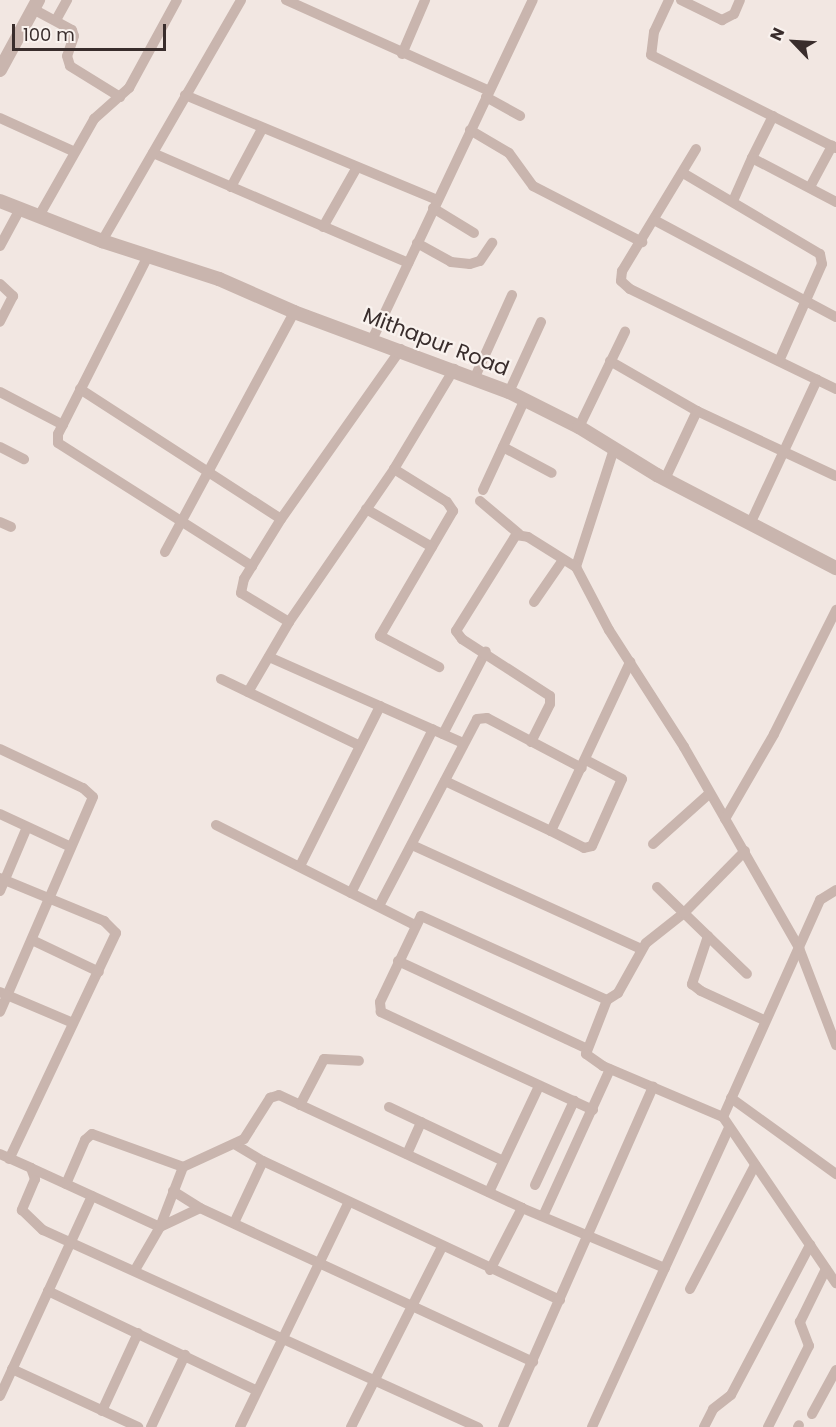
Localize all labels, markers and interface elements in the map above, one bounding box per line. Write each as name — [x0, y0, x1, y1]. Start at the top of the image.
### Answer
scale bar — [15, 12, 170, 50]
north arrow — [764, 12, 824, 72]
text: 100 m — [23, 22, 75, 47]
text: N — [764, 24, 790, 45]
street label: Mithapur Road — [360, 303, 512, 381]

